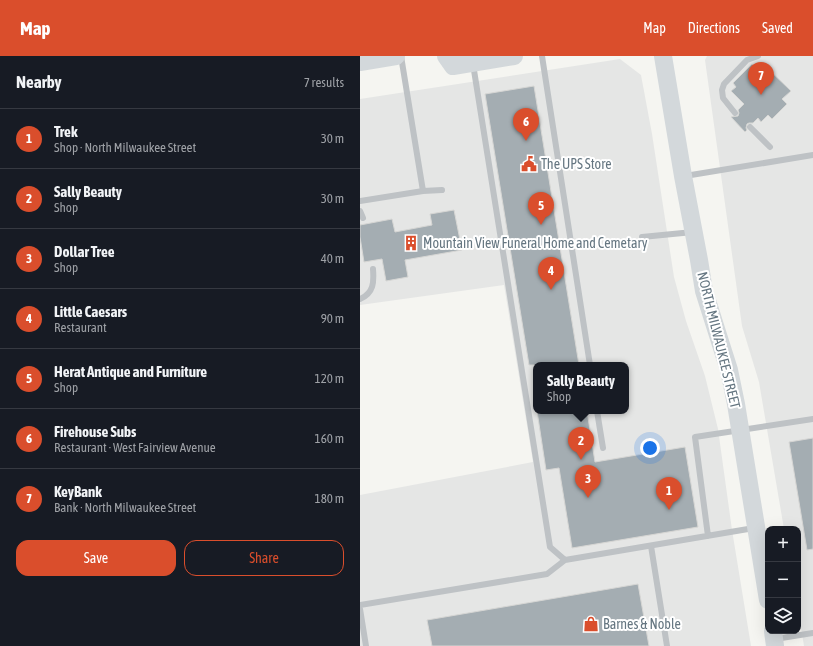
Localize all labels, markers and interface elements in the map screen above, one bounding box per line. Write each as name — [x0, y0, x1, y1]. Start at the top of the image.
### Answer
text: Map — [20, 17, 51, 39]
text: Map — [643, 20, 666, 36]
text: Directions — [688, 20, 740, 36]
text: Saved — [762, 20, 793, 36]
pin: 7 — [748, 62, 774, 95]
text: Nearby — [16, 72, 62, 92]
text: 7 results — [304, 75, 344, 90]
pin: 6 — [513, 108, 539, 141]
text: Trek — [54, 123, 78, 140]
text: 1 — [26, 131, 32, 146]
text: 30 m — [321, 131, 344, 146]
text: Shop · North Milwaukee Street — [54, 140, 196, 155]
public building icon: The UPS Store — [520, 155, 538, 173]
place label: The UPS Store — [541, 156, 612, 172]
text: Sally Beauty — [54, 183, 122, 200]
text: 2 — [26, 191, 32, 206]
text: 30 m — [321, 191, 344, 206]
pin: 5 — [528, 192, 554, 225]
text: Shop — [54, 200, 78, 215]
building icon: Mountain View Funeral Home and Cemetary — [402, 234, 420, 252]
place label: Mountain View Funeral Home and Cemetary — [423, 235, 648, 251]
text: Dollar Tree — [54, 243, 115, 260]
text: 3 — [26, 251, 32, 266]
text: 40 m — [321, 251, 344, 266]
pin: 4 — [538, 257, 564, 290]
text: Shop — [54, 260, 78, 275]
street label: NORTH MILWAUKEE STREET — [694, 270, 744, 410]
text: Little Caesars — [54, 303, 127, 320]
text: 4 — [26, 311, 32, 326]
text: 90 m — [321, 311, 344, 326]
text: Restaurant — [54, 320, 107, 335]
popup — [533, 362, 629, 414]
text: Herat Antique and Furniture — [54, 363, 207, 380]
text: 5 — [26, 371, 32, 386]
text: 120 m — [315, 371, 344, 386]
text: Sally Beauty — [547, 372, 615, 389]
text: Shop — [54, 380, 78, 395]
text: Shop — [547, 389, 571, 404]
text: Firehouse Subs — [54, 423, 136, 440]
pin: 2 — [568, 427, 594, 460]
text: 6 — [26, 431, 32, 446]
text: 160 m — [315, 431, 344, 446]
your location — [640, 438, 660, 458]
text: Restaurant · West Fairview Avenue — [54, 440, 216, 455]
pin: 3 — [575, 465, 601, 498]
pin: 1 — [656, 477, 682, 510]
text: KeyBank — [54, 483, 102, 500]
text: 7 — [26, 491, 32, 506]
text: 180 m — [315, 491, 344, 506]
text: Bank · North Milwaukee Street — [54, 500, 196, 515]
map controls — [765, 526, 801, 634]
button: + — [765, 526, 801, 562]
button: Save — [16, 540, 176, 576]
button: Share — [184, 540, 344, 576]
button: − — [765, 562, 801, 598]
button: layers — [765, 598, 801, 634]
shop icon: Barnes & Noble — [582, 615, 600, 633]
place label: Barnes & Noble — [603, 616, 681, 632]

